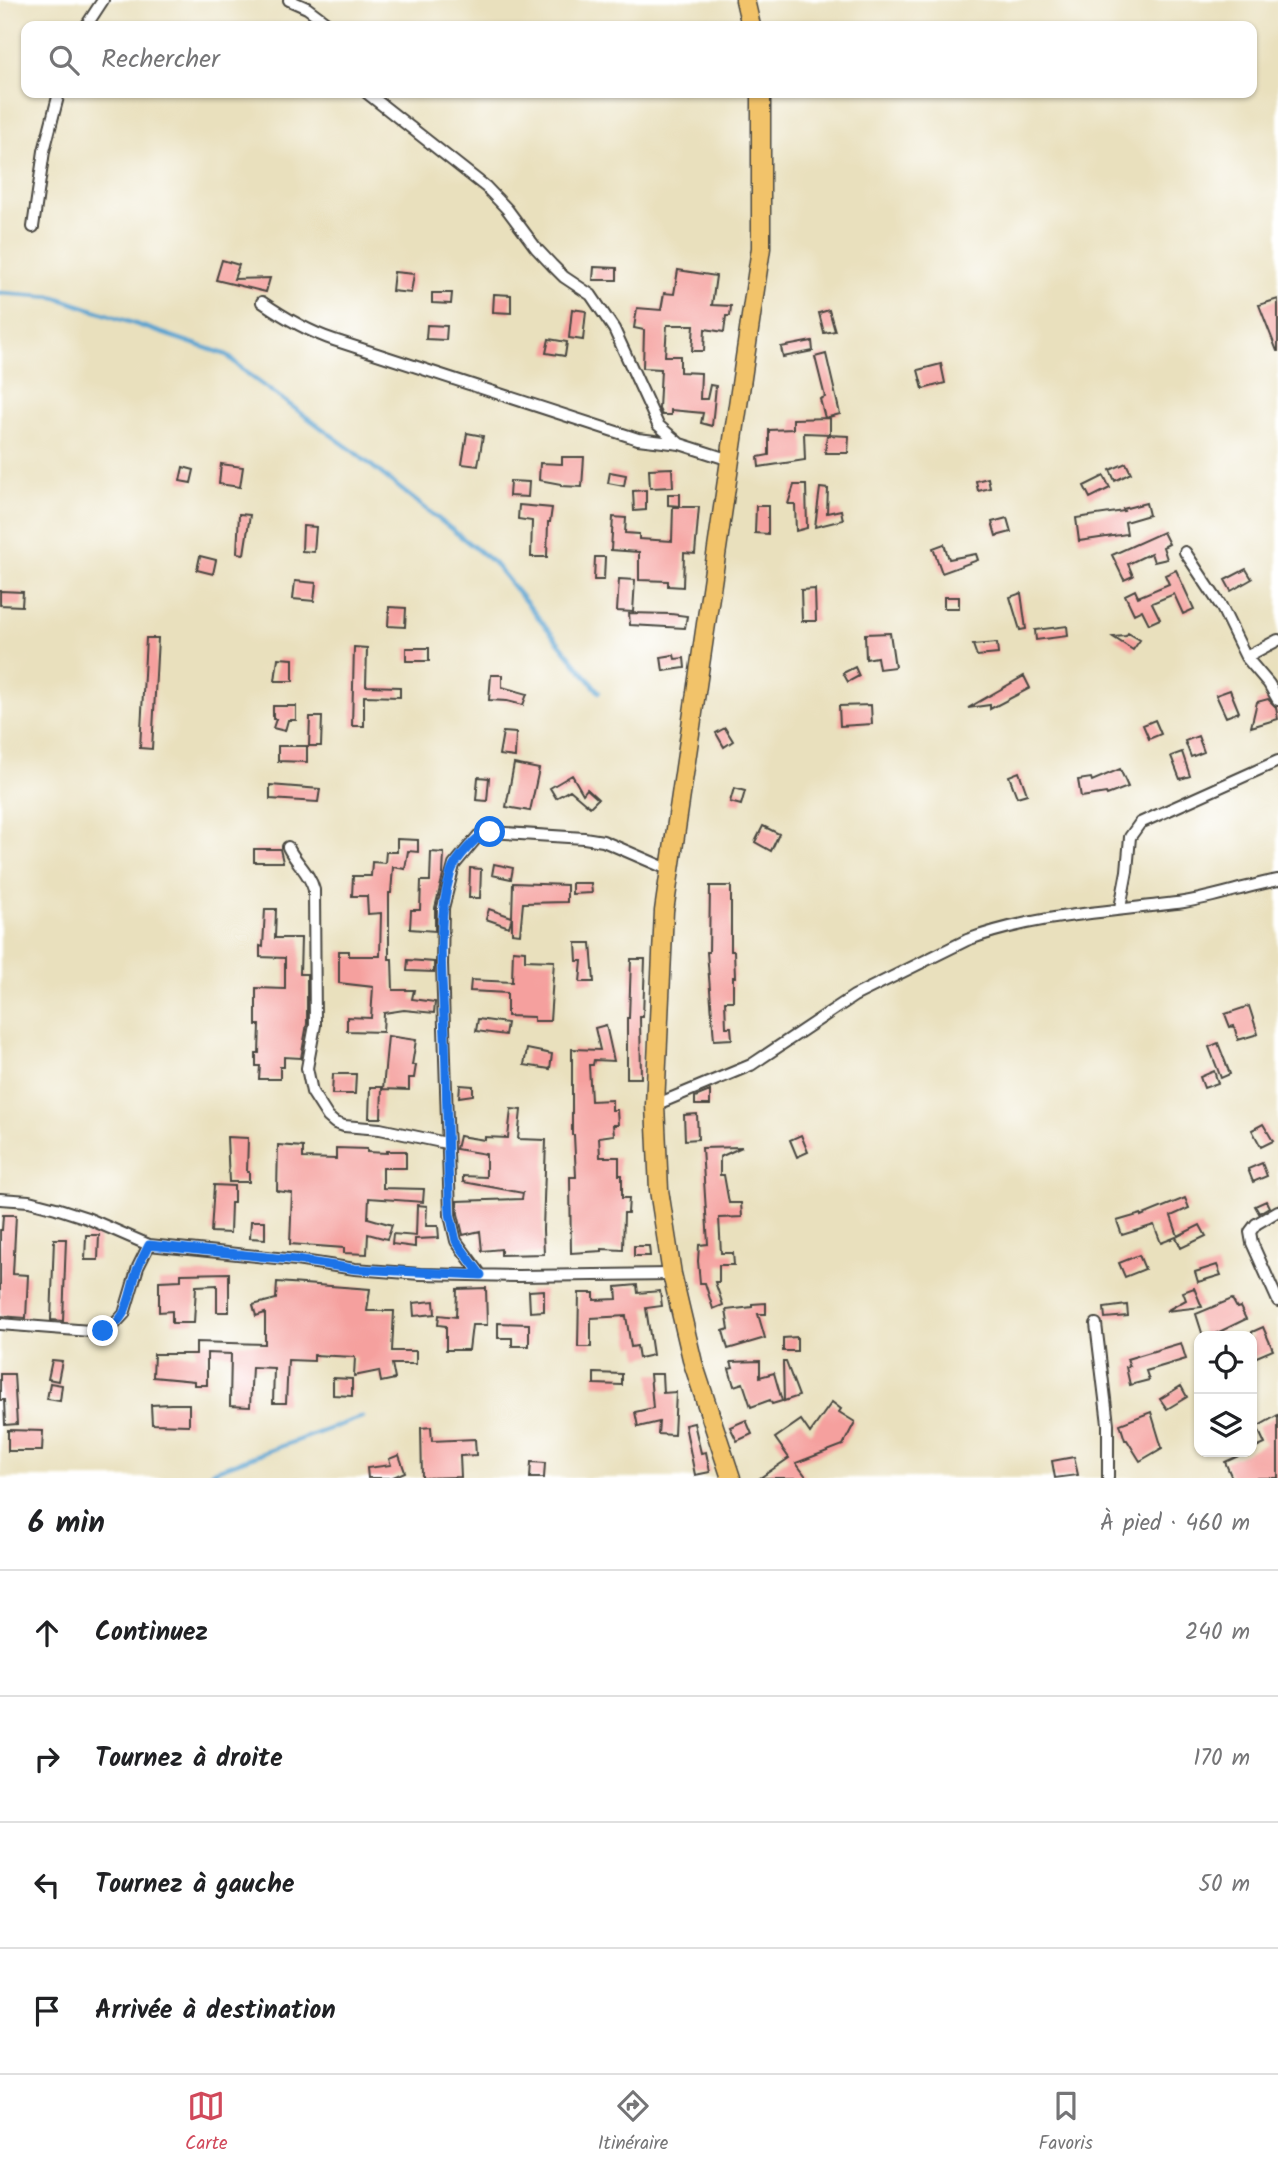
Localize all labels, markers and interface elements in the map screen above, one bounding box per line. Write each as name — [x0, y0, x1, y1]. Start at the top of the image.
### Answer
search box — [21, 21, 1257, 98]
text: Rechercher — [101, 39, 220, 81]
icon: search — [45, 41, 83, 79]
route start — [474, 816, 505, 847]
route end — [87, 1315, 118, 1346]
map controls — [1194, 1331, 1257, 1457]
button: locate — [1194, 1331, 1257, 1394]
button: layers — [1194, 1394, 1257, 1457]
text: 6 min — [28, 1500, 105, 1548]
text: À pied · 460 m — [1100, 1506, 1250, 1542]
text: Continuez — [95, 1612, 208, 1654]
icon: ahead — [28, 1614, 66, 1652]
text: 240 m — [1185, 1615, 1250, 1651]
text: Tournez à droite — [95, 1738, 283, 1780]
icon: right — [28, 1740, 66, 1778]
text: 170 m — [1193, 1741, 1250, 1777]
text: Tournez à gauche — [95, 1864, 295, 1906]
icon: left — [28, 1866, 66, 1904]
text: 50 m — [1199, 1867, 1250, 1903]
text: Arrivée à destination — [95, 1990, 336, 2032]
icon: arrive — [28, 1992, 66, 2030]
tab: Carte — [185, 2087, 228, 2159]
tab: Itinéraire — [598, 2087, 668, 2159]
tab: Favoris — [1039, 2087, 1093, 2159]

